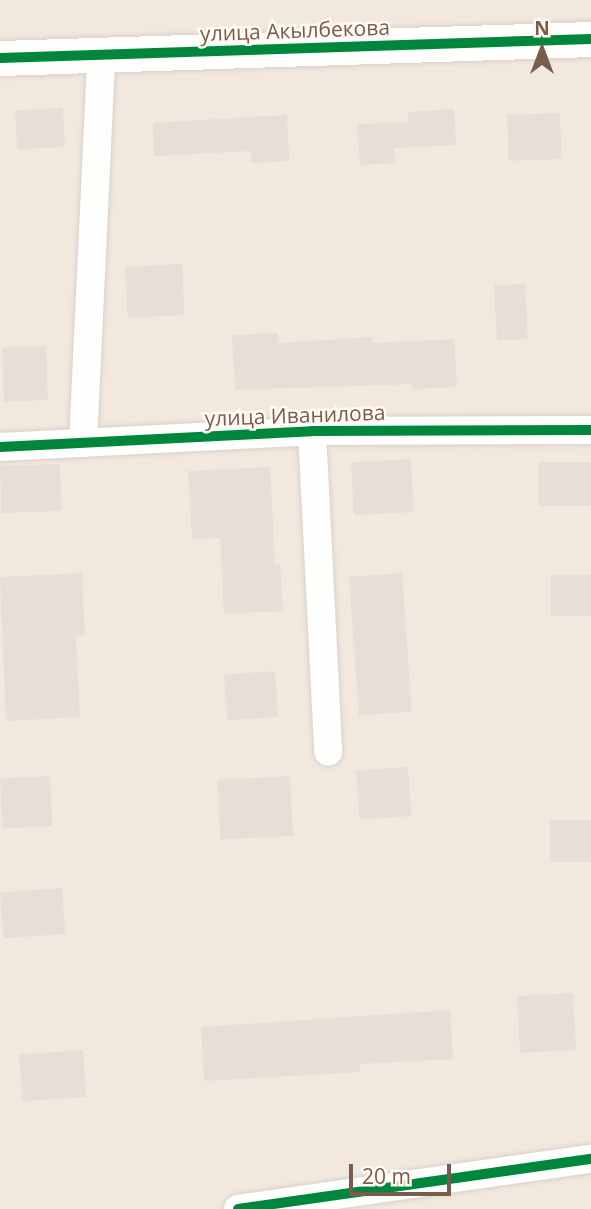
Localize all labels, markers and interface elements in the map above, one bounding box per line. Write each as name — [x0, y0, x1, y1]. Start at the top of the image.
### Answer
street label: улица Акылбекова — [200, 14, 390, 46]
north arrow — [507, 14, 577, 84]
text: N — [534, 15, 550, 41]
street label: улица Иванилова — [204, 399, 386, 431]
scale bar — [353, 1150, 454, 1194]
text: 20 m — [362, 1162, 411, 1190]

